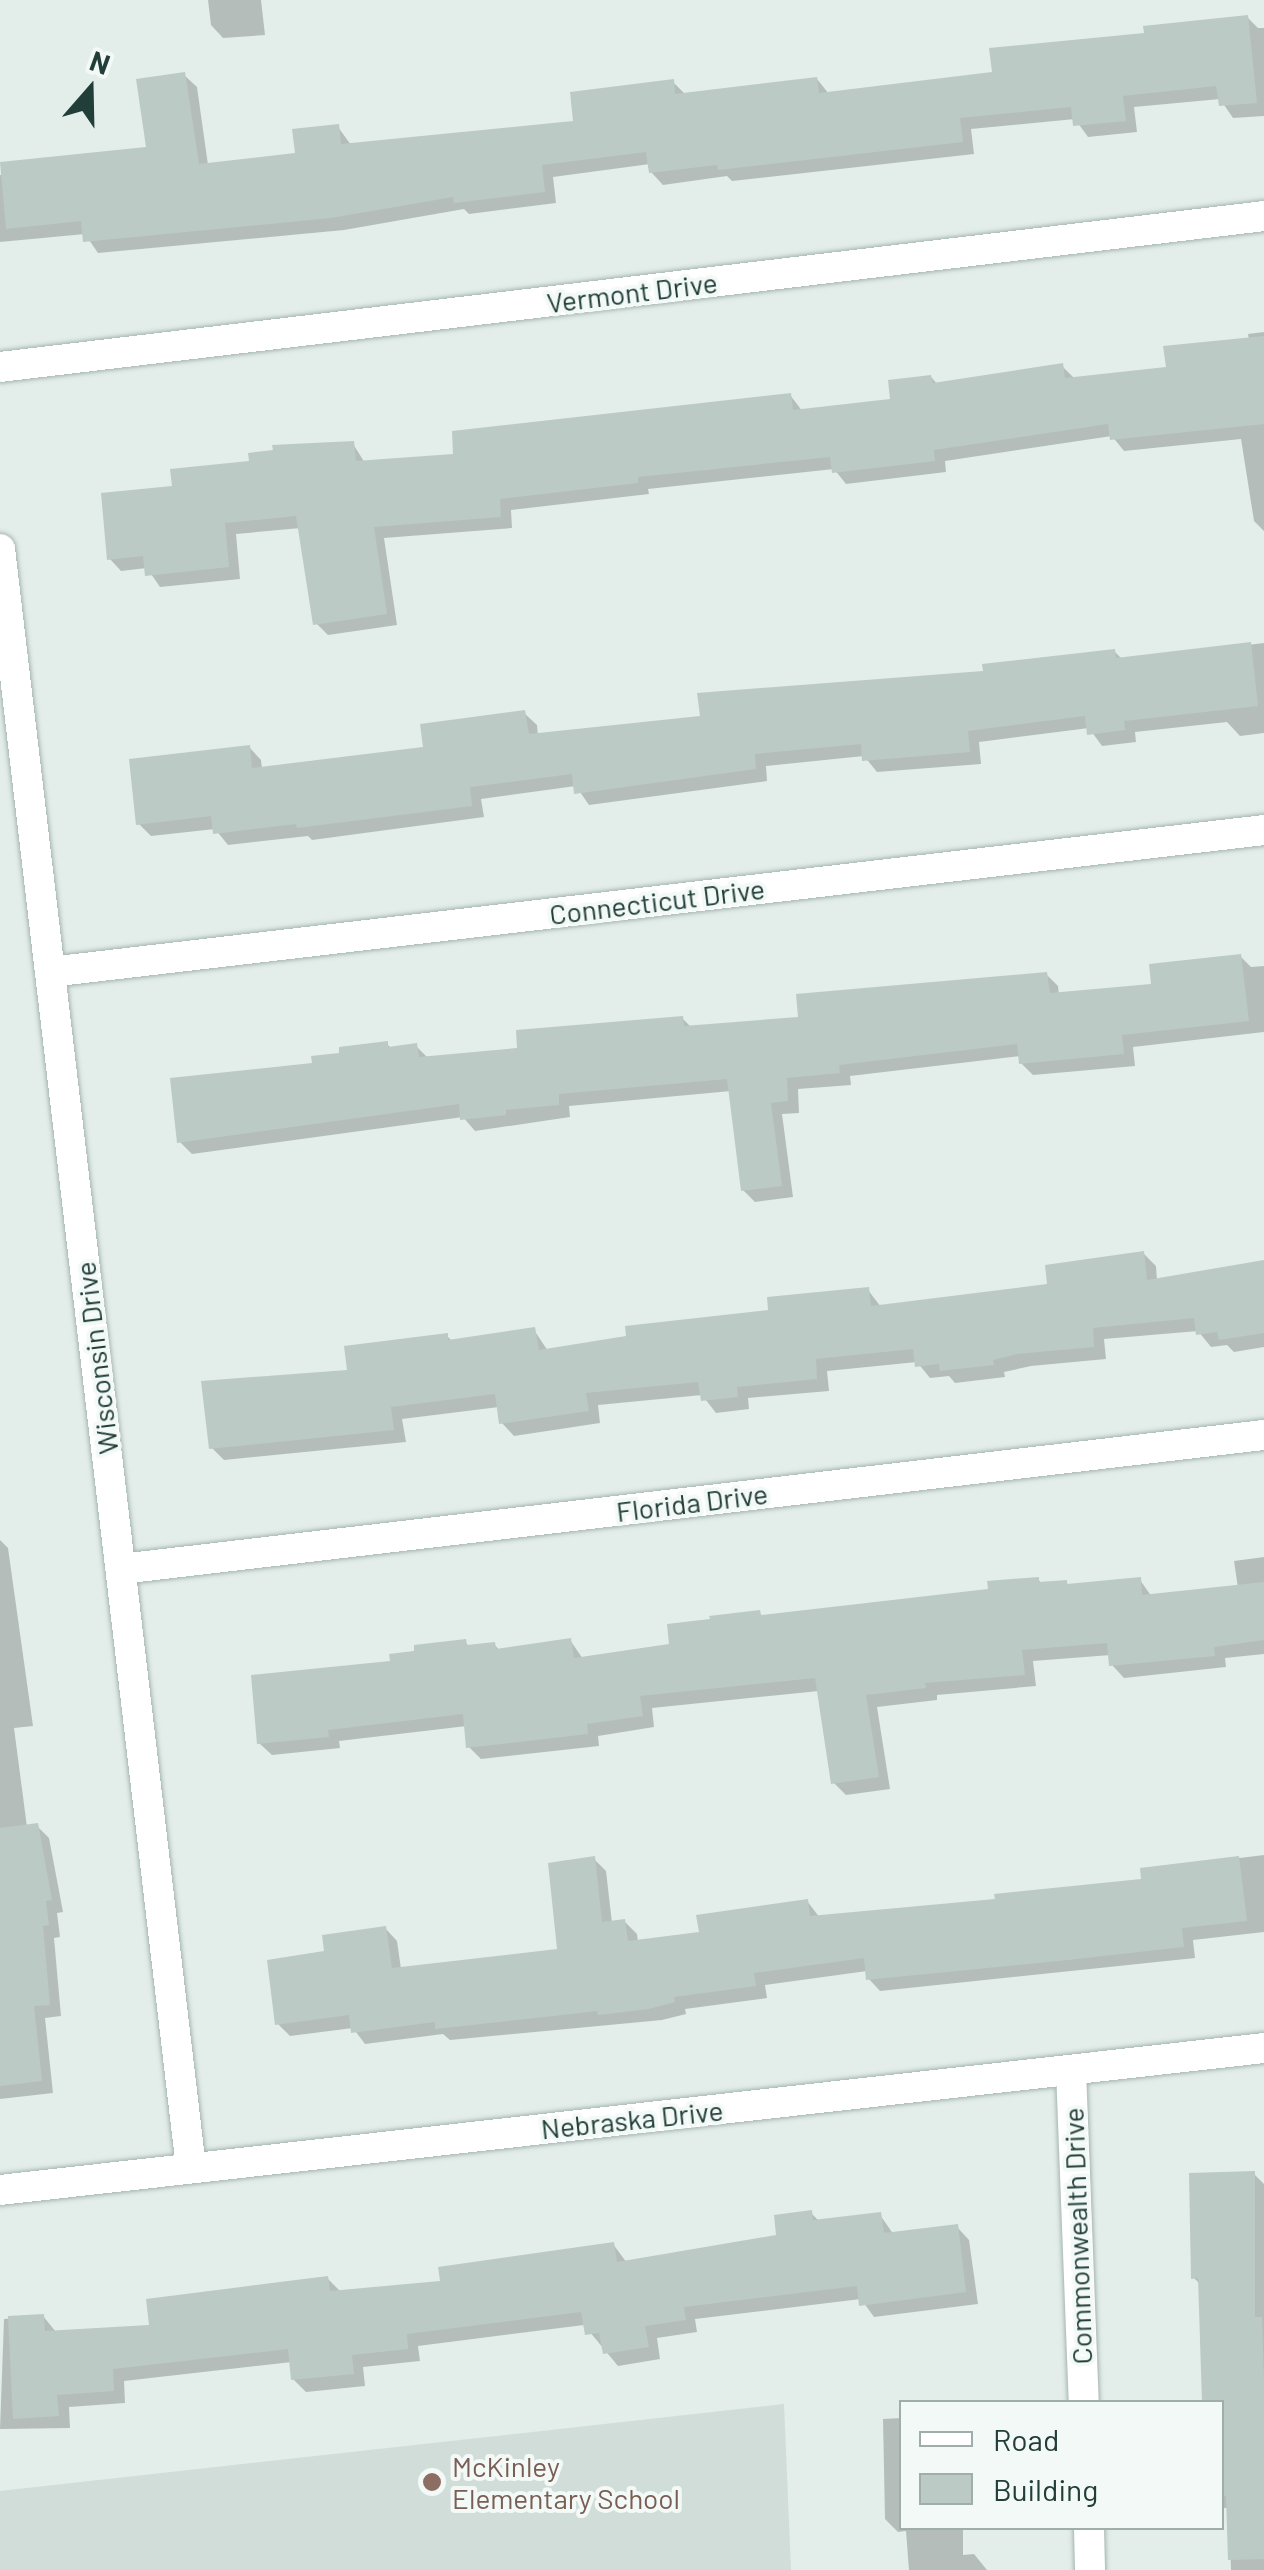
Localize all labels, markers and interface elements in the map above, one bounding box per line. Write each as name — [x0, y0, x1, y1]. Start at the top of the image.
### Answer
north arrow — [40, 40, 140, 140]
text: N — [86, 43, 115, 81]
street label: Vermont Drive — [545, 265, 719, 319]
street label: Connecticut Drive — [547, 871, 767, 931]
street label: Wisconsin Drive — [68, 1260, 124, 1456]
street label: Florida Drive — [614, 1476, 770, 1528]
street label: Nebraska Drive — [539, 2093, 725, 2145]
street label: Commonwealth Drive — [1056, 2107, 1098, 2365]
legend — [899, 2400, 1224, 2530]
text: Road — [993, 2421, 1059, 2457]
place label: McKinley Elementary School — [452, 2449, 680, 2515]
marker: McKinley Elementary School — [421, 2471, 443, 2493]
text: Building — [993, 2471, 1098, 2507]

